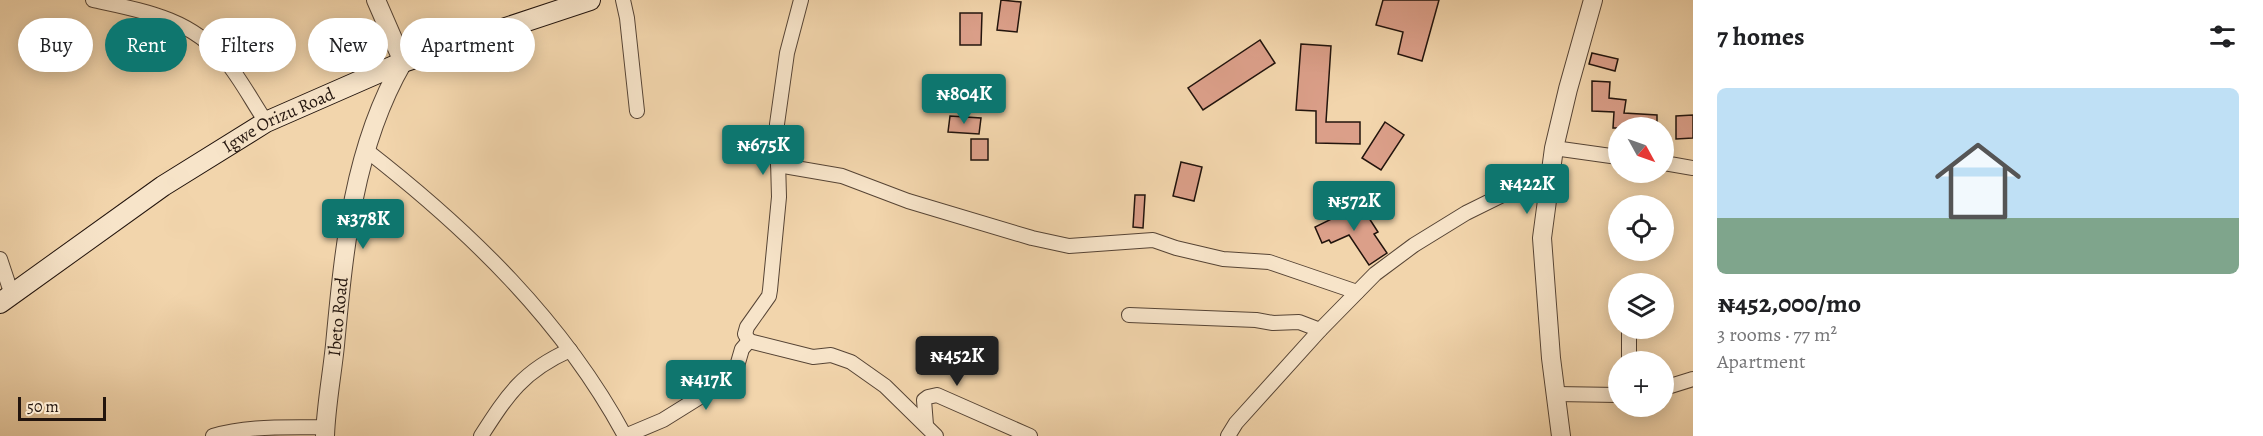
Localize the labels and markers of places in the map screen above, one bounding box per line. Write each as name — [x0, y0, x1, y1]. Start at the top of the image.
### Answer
pin: ₦804K — [922, 74, 1006, 125]
pin: ₦675K — [721, 125, 805, 176]
pin: ₦422K — [1485, 164, 1569, 215]
pin: ₦572K — [1312, 181, 1396, 232]
pin: ₦378K — [321, 199, 405, 250]
pin: ₦452K — [915, 336, 999, 387]
pin: ₦417K — [664, 360, 748, 411]

